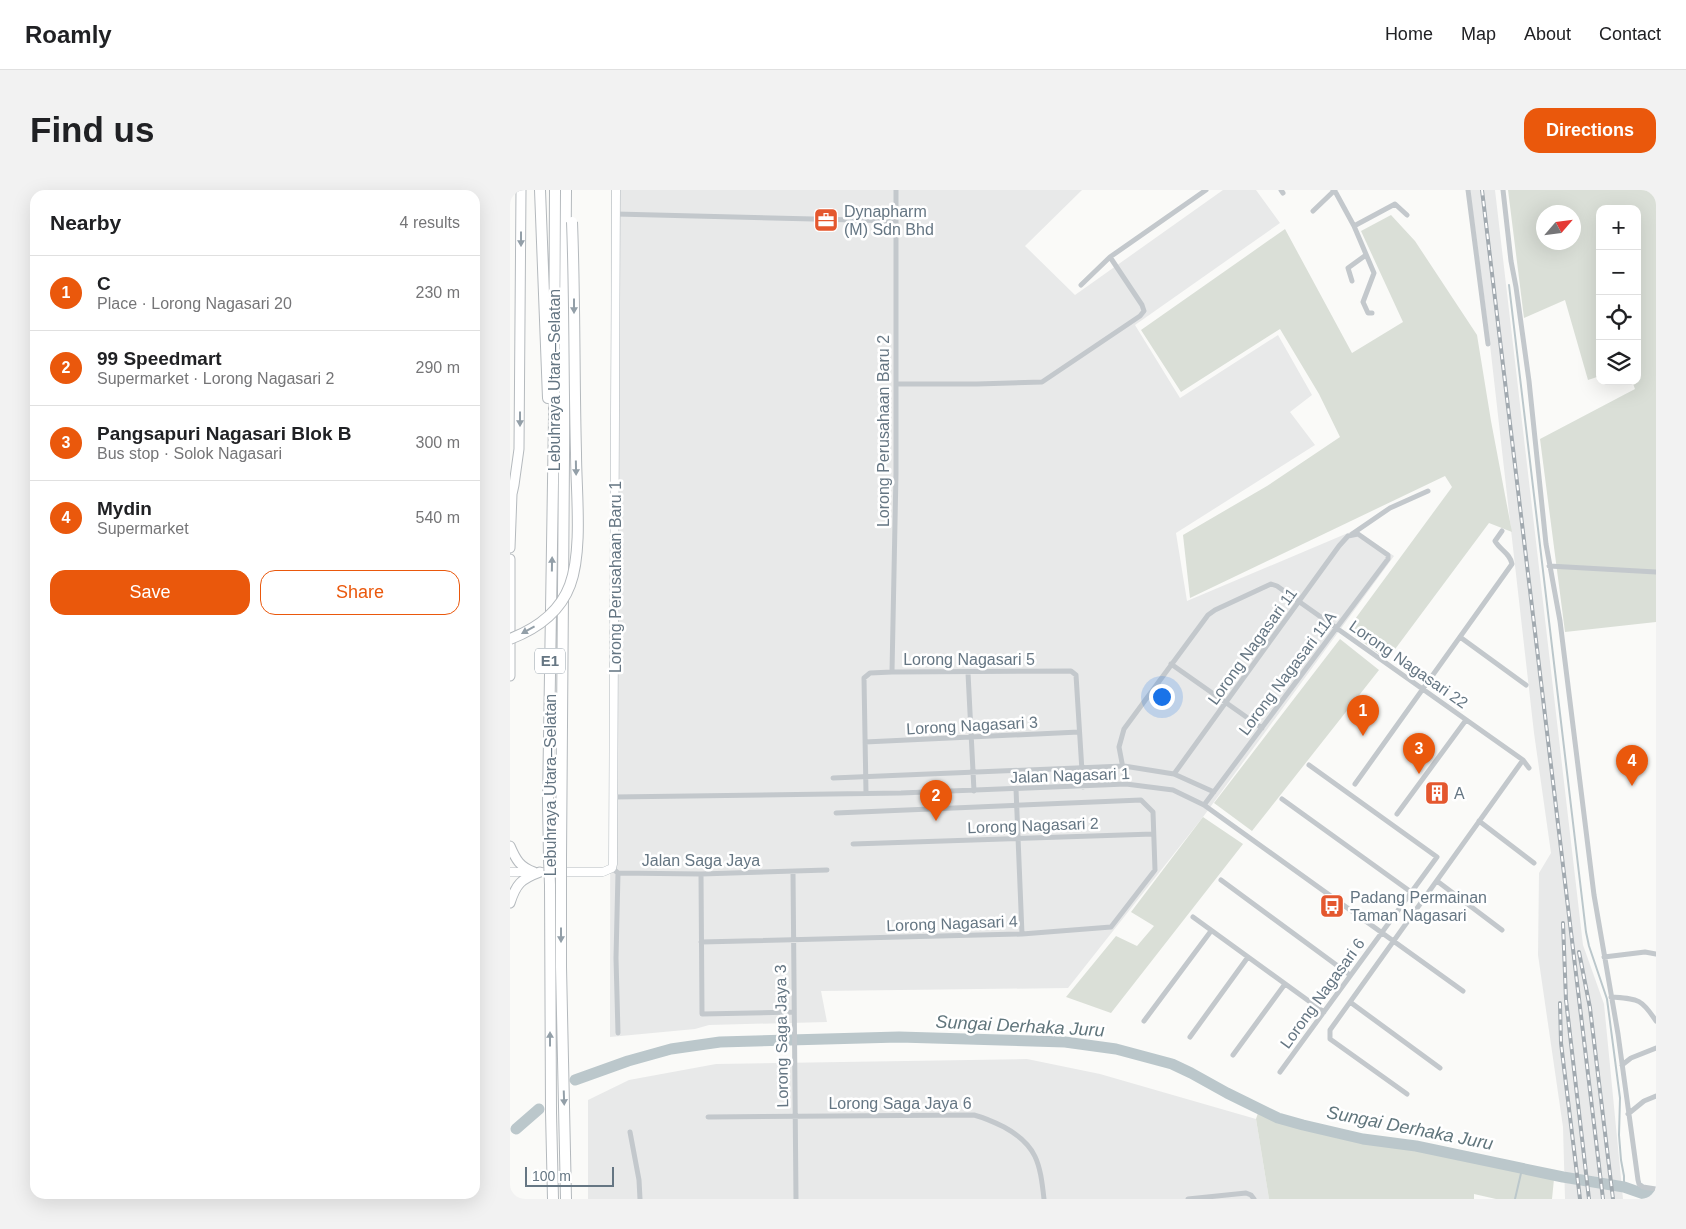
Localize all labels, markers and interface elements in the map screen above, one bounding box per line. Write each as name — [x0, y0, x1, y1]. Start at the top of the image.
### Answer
text: Roamly — [25, 21, 112, 48]
text: Home — [1385, 24, 1433, 44]
text: Map — [1461, 24, 1496, 44]
text: About — [1524, 24, 1571, 44]
text: Contact — [1599, 24, 1661, 44]
button: Directions — [1524, 108, 1656, 153]
text: Find us — [30, 110, 154, 149]
place label: Dynapharm (M) Sdn Bhd — [844, 203, 934, 238]
north arrow — [1536, 205, 1581, 250]
map controls — [1596, 205, 1641, 385]
button: + — [1596, 205, 1641, 250]
office icon: Dynapharm (M) Sdn Bhd — [813, 207, 839, 233]
text: Nearby — [50, 211, 121, 234]
text: 4 results — [400, 214, 460, 231]
one-way arrow — [517, 231, 525, 247]
button: − — [1596, 250, 1641, 295]
text: C — [97, 273, 111, 294]
text: 1 — [62, 284, 70, 301]
text: 230 m — [416, 284, 460, 301]
street label: Lebuhraya Utara–Selatan — [546, 289, 563, 471]
text: Place · Lorong Nagasari 20 — [97, 295, 292, 312]
button: locate — [1596, 295, 1641, 340]
one-way arrow — [570, 298, 578, 314]
street label: Lorong Perusahaan Baru 2 — [875, 335, 892, 527]
button: layers — [1596, 340, 1641, 385]
text: 99 Speedmart — [97, 348, 222, 369]
text: 2 — [62, 359, 70, 376]
text: 290 m — [416, 359, 460, 376]
text: Supermarket · Lorong Nagasari 2 — [97, 370, 334, 387]
one-way arrow — [516, 411, 524, 427]
text: Pangsapuri Nagasari Blok B — [97, 423, 351, 444]
text: 3 — [62, 434, 70, 451]
text: 300 m — [416, 434, 460, 451]
text: Bus stop · Solok Nagasari — [97, 445, 282, 462]
one-way arrow — [572, 461, 580, 477]
street label: Lorong Perusahaan Baru 1 — [607, 481, 624, 673]
text: Mydin — [97, 498, 152, 519]
text: 4 — [62, 509, 70, 526]
text: 540 m — [416, 509, 460, 526]
text: Supermarket — [97, 520, 189, 537]
one-way arrow — [548, 556, 556, 572]
button: Save — [50, 570, 250, 615]
button: Share — [260, 570, 460, 615]
street label: Lorong Nagasari 11 — [1205, 585, 1300, 708]
street label: Lorong Nagasari 11A — [1235, 608, 1340, 738]
street label: Lorong Nagasari 22 — [1346, 617, 1471, 712]
one-way arrow — [522, 626, 535, 635]
road number: E1 — [535, 648, 565, 674]
street label: Lorong Nagasari 5 — [903, 651, 1035, 668]
your location — [1149, 684, 1175, 710]
street label: Lebuhraya Utara–Selatan — [542, 694, 559, 876]
pin: 1 — [1347, 695, 1379, 736]
street label: Lorong Nagasari 3 — [906, 714, 1038, 737]
pin: 3 — [1403, 733, 1435, 774]
pin: 4 — [1616, 745, 1648, 786]
street label: Jalan Nagasari 1 — [1010, 765, 1130, 786]
pin: 2 — [920, 780, 952, 821]
building icon: A — [1424, 780, 1450, 806]
place label: A — [1454, 785, 1465, 802]
street label: Lorong Nagasari 2 — [967, 815, 1099, 836]
street label: Jalan Saga Jaya — [642, 852, 760, 869]
place label: Padang Permainan Taman Nagasari — [1350, 889, 1487, 924]
bus stop icon: Padang Permainan Taman Nagasari — [1319, 893, 1345, 919]
street label: Lorong Nagasari 4 — [886, 913, 1018, 934]
one-way arrow — [557, 928, 565, 944]
street label: Lorong Nagasari 6 — [1277, 935, 1368, 1052]
street label: Lorong Saga Jaya 3 — [772, 964, 791, 1108]
water label: Sungai Derhaka Juru — [935, 1012, 1105, 1040]
one-way arrow — [546, 1031, 554, 1047]
one-way arrow — [560, 1090, 568, 1106]
street label: Lorong Saga Jaya 6 — [828, 1095, 972, 1112]
water label: Sungai Derhaka Juru — [1325, 1102, 1495, 1154]
scale bar — [525, 1164, 614, 1187]
text: 100 m — [532, 1168, 571, 1184]

